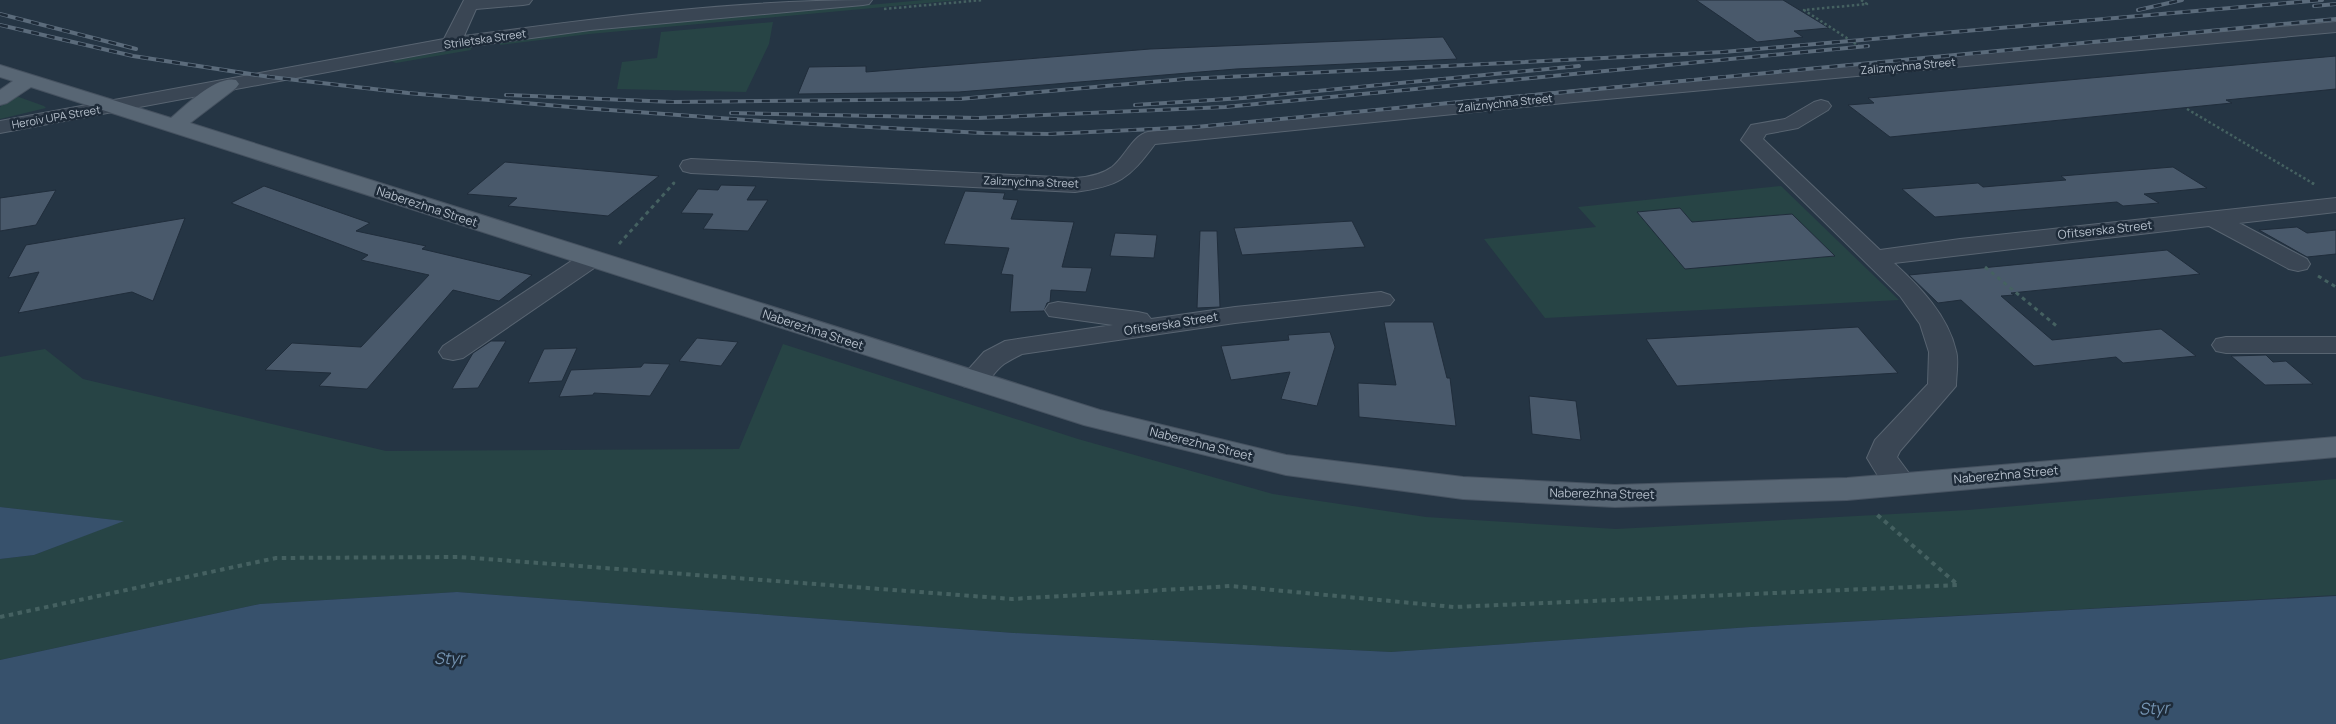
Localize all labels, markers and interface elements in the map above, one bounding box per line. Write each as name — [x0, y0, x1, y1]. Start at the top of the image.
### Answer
street label: Striletska Street — [443, 25, 527, 52]
street label: Zaliznychna Street — [1860, 54, 1956, 77]
street label: Zaliznychna Street — [1457, 90, 1553, 115]
street label: Heroiv UPA Street — [10, 101, 102, 132]
street label: Zaliznychna Street — [983, 172, 1079, 191]
street label: Naberezhna Street — [375, 182, 480, 231]
street label: Ofitserska Street — [2057, 216, 2153, 243]
street label: Naberezhna Street — [761, 305, 866, 354]
street label: Ofitserska Street — [1123, 308, 1219, 339]
street label: Naberezhna Street — [1148, 423, 1254, 465]
street label: Naberezhna Street — [1953, 461, 2059, 488]
street label: Naberezhna Street — [1549, 484, 1655, 503]
water label: Styr — [434, 647, 466, 669]
water label: Styr — [2138, 696, 2172, 720]

